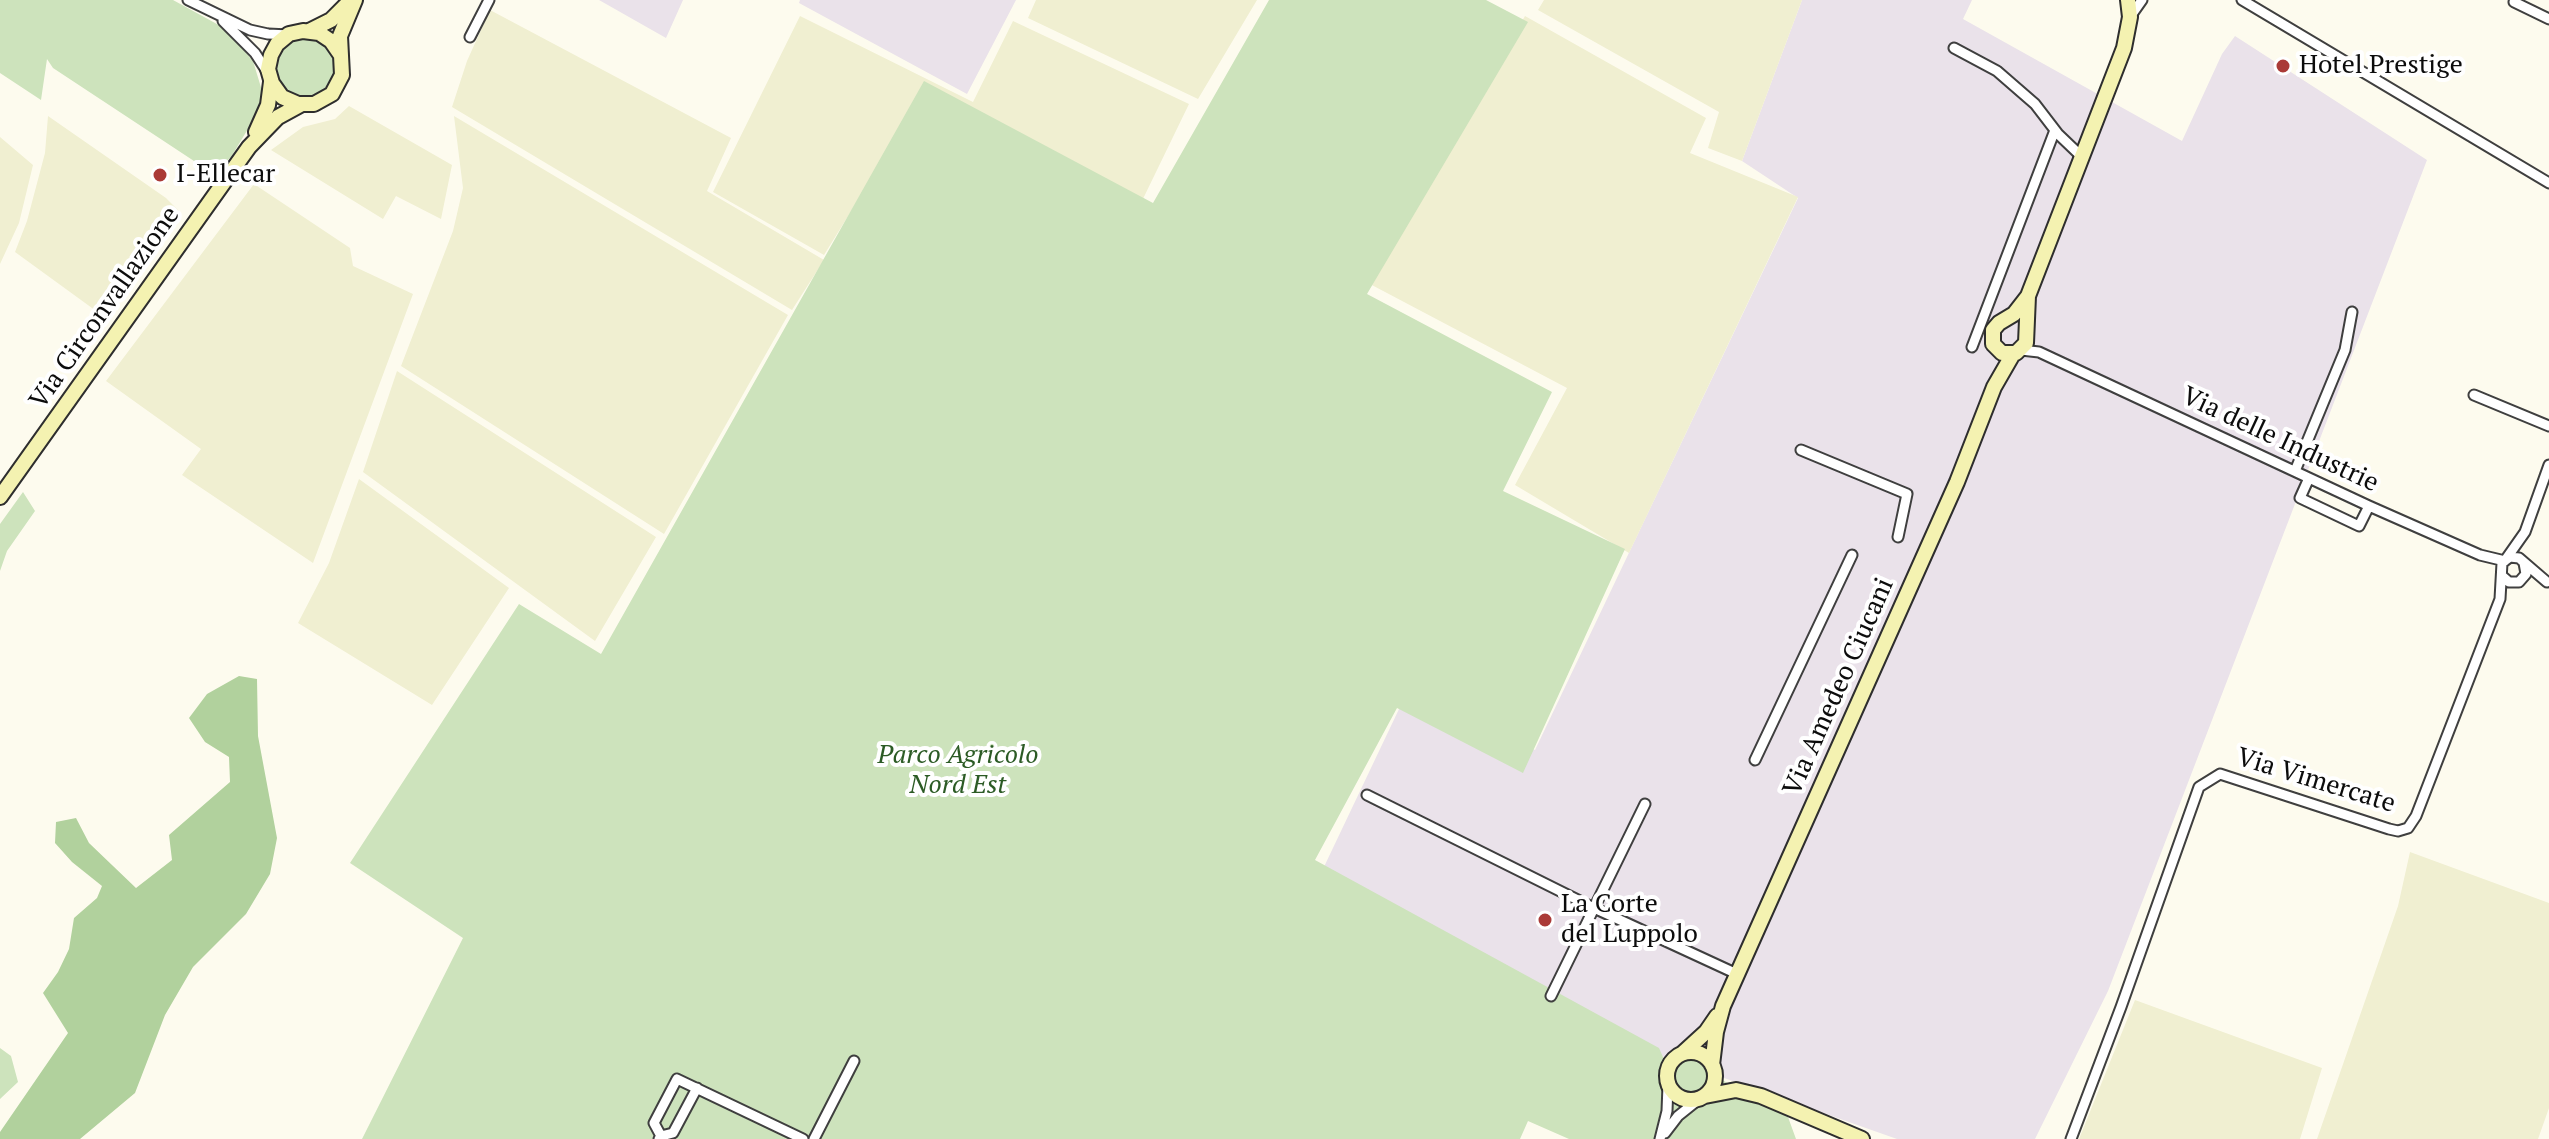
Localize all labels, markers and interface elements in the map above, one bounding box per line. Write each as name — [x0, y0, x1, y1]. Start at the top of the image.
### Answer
place label: Hotel Prestige — [2299, 50, 2463, 82]
marker: Hotel Prestige — [2274, 57, 2292, 75]
place label: I-Ellecar — [176, 159, 275, 191]
marker: I-Ellecar — [151, 166, 169, 184]
street label: Via Circonvallazione — [24, 201, 186, 415]
street label: Via delle Industrie — [2177, 381, 2383, 499]
street label: Via Amedeo Ciucani — [1777, 574, 1901, 800]
park label: Parco Agricolo Nord Est — [877, 740, 1039, 802]
street label: Via Vimercate — [2233, 742, 2399, 820]
place label: La Corte del Luppolo — [1561, 889, 1698, 950]
marker: La Corte del Luppolo — [1536, 911, 1554, 929]

